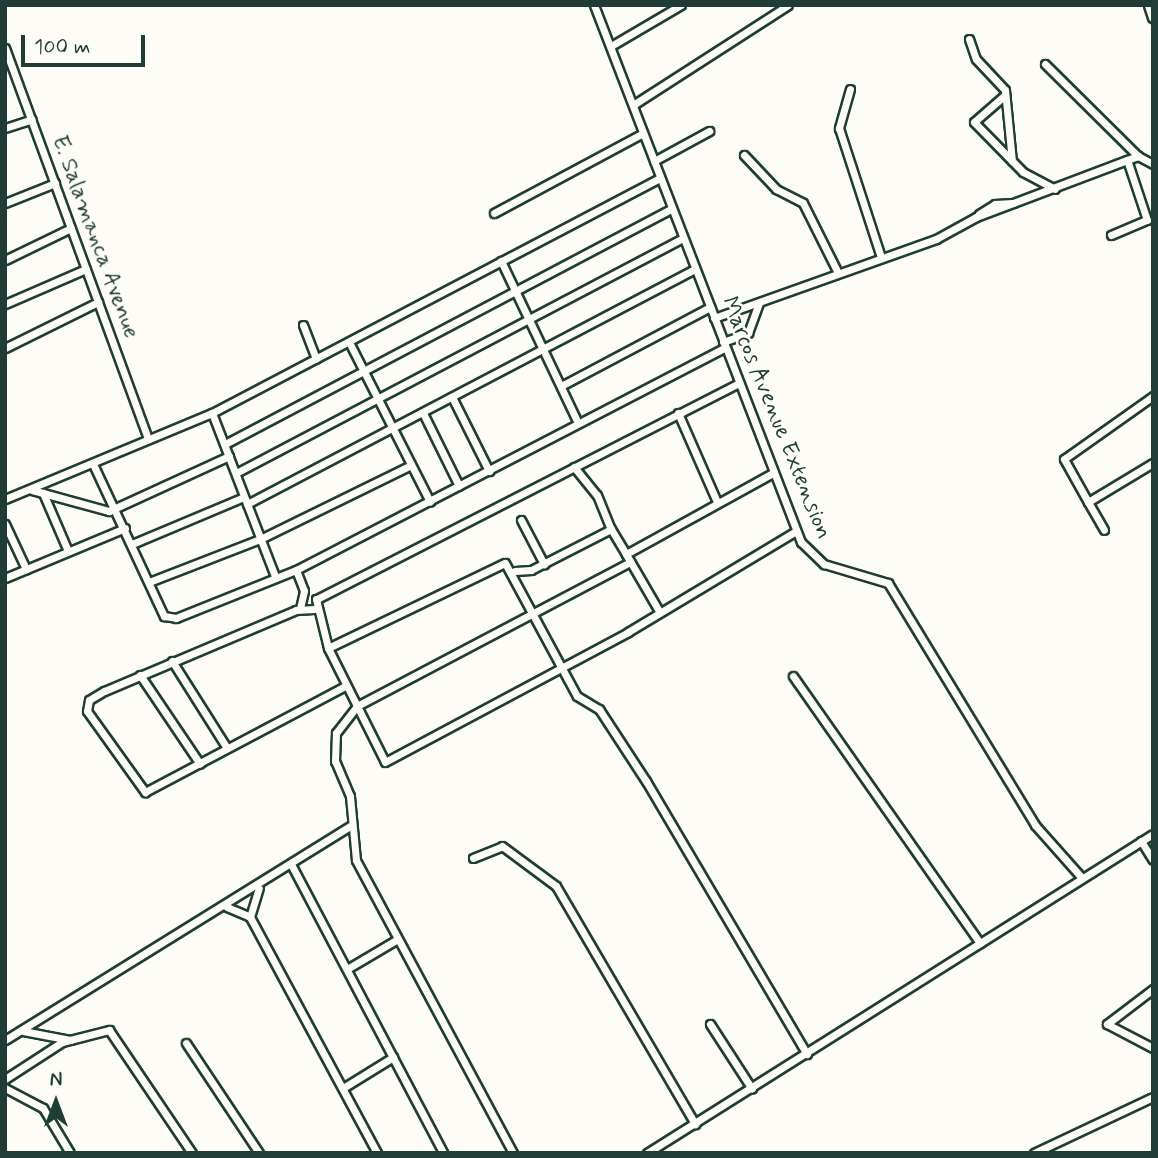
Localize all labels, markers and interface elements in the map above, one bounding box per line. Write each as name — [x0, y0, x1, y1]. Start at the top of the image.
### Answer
scale bar — [24, 21, 149, 65]
text: 100 m — [34, 33, 90, 61]
street label: E. Salamanca Avenue — [45, 130, 145, 344]
street label: Marcos Avenue Extension — [715, 294, 837, 542]
north arrow — [21, 1067, 91, 1137]
text: N — [50, 1068, 62, 1093]

